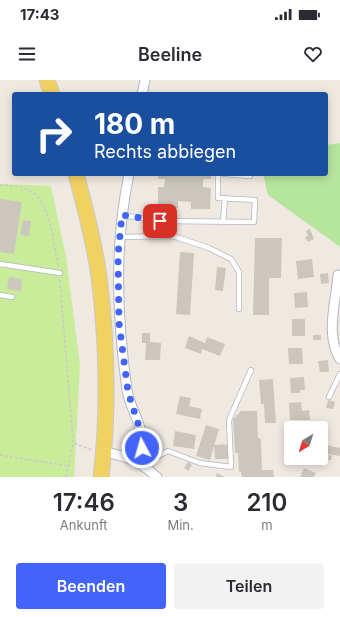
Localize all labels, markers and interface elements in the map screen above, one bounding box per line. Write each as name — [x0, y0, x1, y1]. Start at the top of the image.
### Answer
text: 17:43 — [20, 5, 60, 24]
icon: menu — [16, 43, 38, 65]
icon: heart — [302, 43, 324, 65]
text: Beeline — [138, 44, 202, 65]
text: 180 m — [94, 107, 175, 141]
icon: right — [28, 108, 80, 160]
text: Rechts abbiegen — [94, 141, 236, 162]
pin — [143, 204, 177, 238]
icon: arrive — [149, 210, 171, 232]
north arrow — [284, 421, 328, 465]
map controls — [284, 421, 328, 465]
position arrow — [121, 427, 163, 469]
text: 17:46 — [53, 488, 115, 517]
text: 3 — [173, 488, 188, 517]
text: 210 — [246, 488, 287, 517]
text: Ankunft — [60, 517, 108, 533]
text: Min. — [167, 517, 194, 533]
text: m — [261, 517, 273, 533]
button: Beenden — [16, 563, 166, 609]
button: Teilen — [174, 563, 324, 609]

